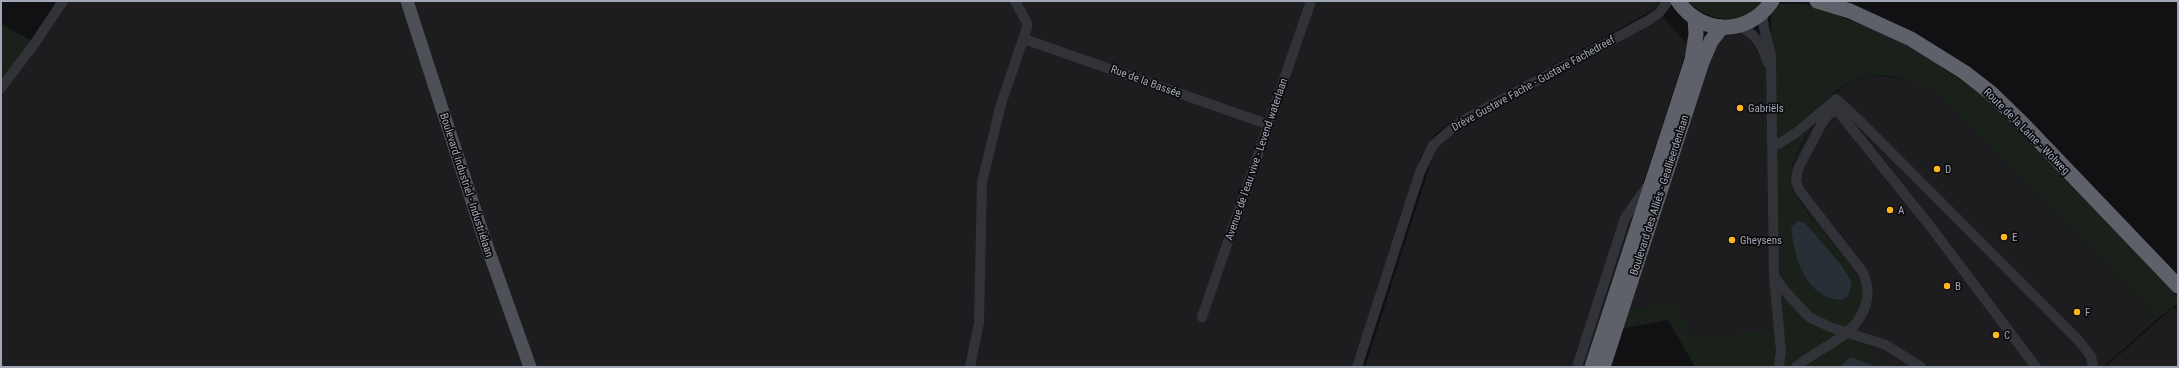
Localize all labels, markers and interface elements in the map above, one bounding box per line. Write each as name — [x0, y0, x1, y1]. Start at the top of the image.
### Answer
street label: Drève Gustave Fache - Gustave Fachedreef — [1450, 33, 1617, 134]
street label: Rue de la Bassée — [1109, 63, 1183, 100]
street label: Avenue de l'eau vive - Levend waterlaan — [1223, 76, 1290, 242]
street label: Route de la Laine - Wolweg — [1981, 86, 2072, 177]
place label: Gabriëls — [1748, 102, 1784, 115]
marker: Gabriëls — [1735, 103, 1745, 113]
street label: Boulevard Industriel - Industriélaan — [437, 112, 496, 259]
street label: Boulevard des Alliés - Geallieerdenlaan — [1627, 113, 1692, 277]
place label: D — [1945, 163, 1951, 176]
marker: D — [1932, 164, 1942, 174]
place label: A — [1898, 204, 1905, 217]
marker: A — [1885, 205, 1895, 215]
place label: E — [2012, 231, 2018, 244]
marker: E — [1999, 232, 2009, 242]
place label: Gheysens — [1740, 234, 1782, 247]
marker: Gheysens — [1727, 235, 1737, 245]
place label: B — [1955, 280, 1961, 293]
marker: B — [1942, 281, 1952, 291]
place label: F — [2085, 306, 2090, 319]
marker: F — [2072, 307, 2082, 317]
place label: C — [2004, 329, 2010, 342]
marker: C — [1991, 330, 2001, 340]

